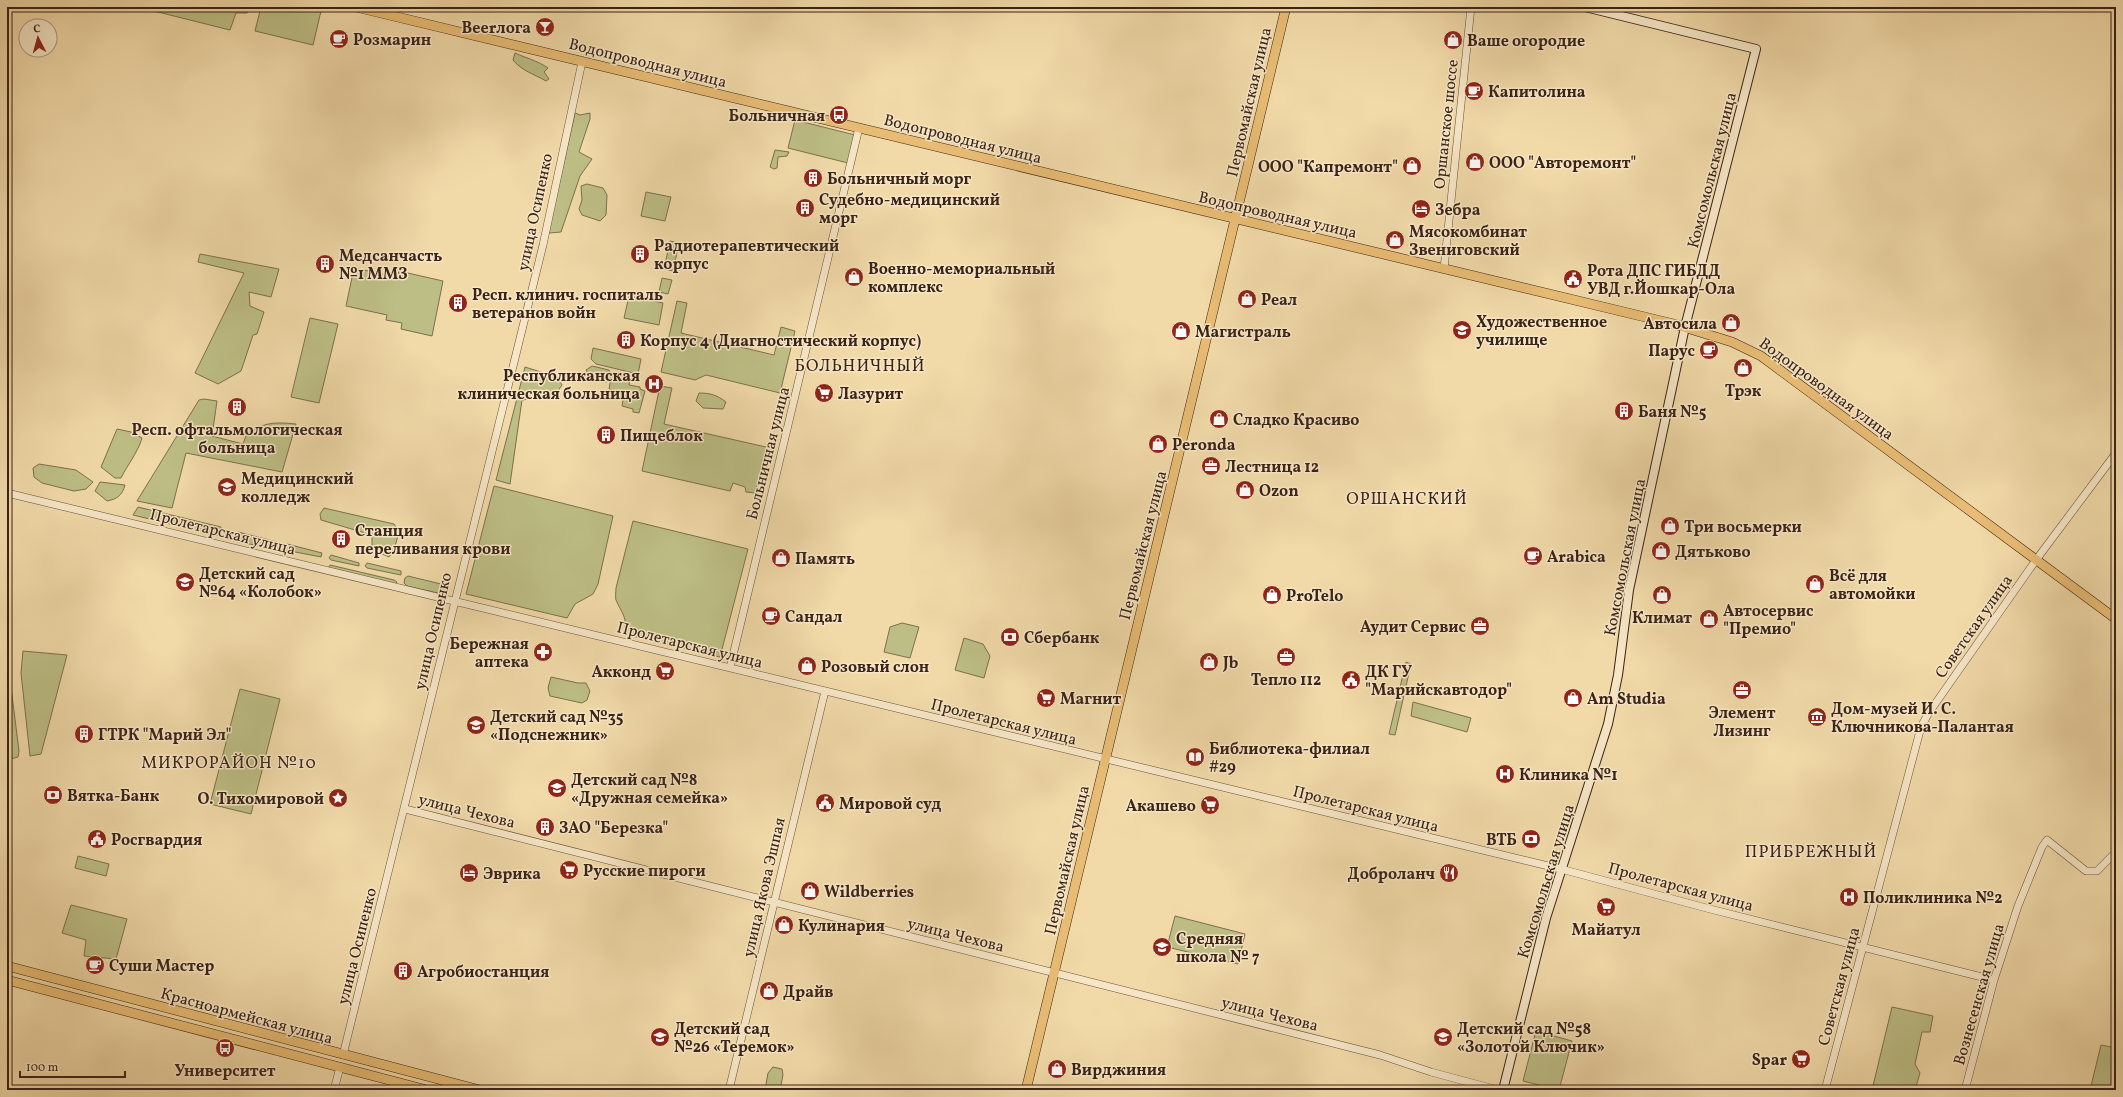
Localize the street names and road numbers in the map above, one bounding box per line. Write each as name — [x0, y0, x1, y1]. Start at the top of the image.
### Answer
street label: Первомайская улица — [1222, 25, 1278, 179]
street label: Водопроводная улица — [566, 34, 729, 94]
street label: Оршанское шоссе — [1429, 58, 1465, 190]
street label: Комсомольская улица — [1683, 90, 1743, 251]
street label: Водопроводная улица — [881, 110, 1044, 170]
street label: улица Осипенко — [513, 152, 559, 273]
street label: Водопроводная улица — [1196, 187, 1359, 245]
street label: Водопроводная улица — [1754, 333, 1898, 446]
street label: Больничная улица — [742, 385, 796, 522]
street label: Первомайская улица — [1115, 469, 1173, 622]
street label: Комсомольская улица — [1600, 477, 1652, 638]
street label: Пролетарская улица — [147, 504, 298, 562]
street label: улица Осипенко — [410, 571, 458, 692]
street label: Советская улица — [1931, 571, 2019, 683]
street label: Пролетарская улица — [614, 617, 765, 675]
street label: Пролетарская улица — [928, 694, 1079, 752]
street label: Пролетарская улица — [1290, 781, 1441, 839]
street label: Первомайская улица — [1040, 783, 1096, 937]
street label: улица Чехова — [416, 789, 517, 835]
street label: Комсомольская улица — [1513, 802, 1581, 961]
street label: улица Якова Эшпая — [738, 815, 792, 960]
street label: Пролетарская улица — [1605, 858, 1756, 918]
street label: улица Осипенко — [333, 886, 383, 1007]
street label: улица Чехова — [905, 913, 1006, 959]
street label: Вознесенская улица — [1949, 921, 2011, 1068]
street label: Советская улица — [1814, 925, 1866, 1048]
street label: Красноармейская улица — [158, 983, 335, 1051]
street label: улица Чехова — [1219, 992, 1320, 1038]

